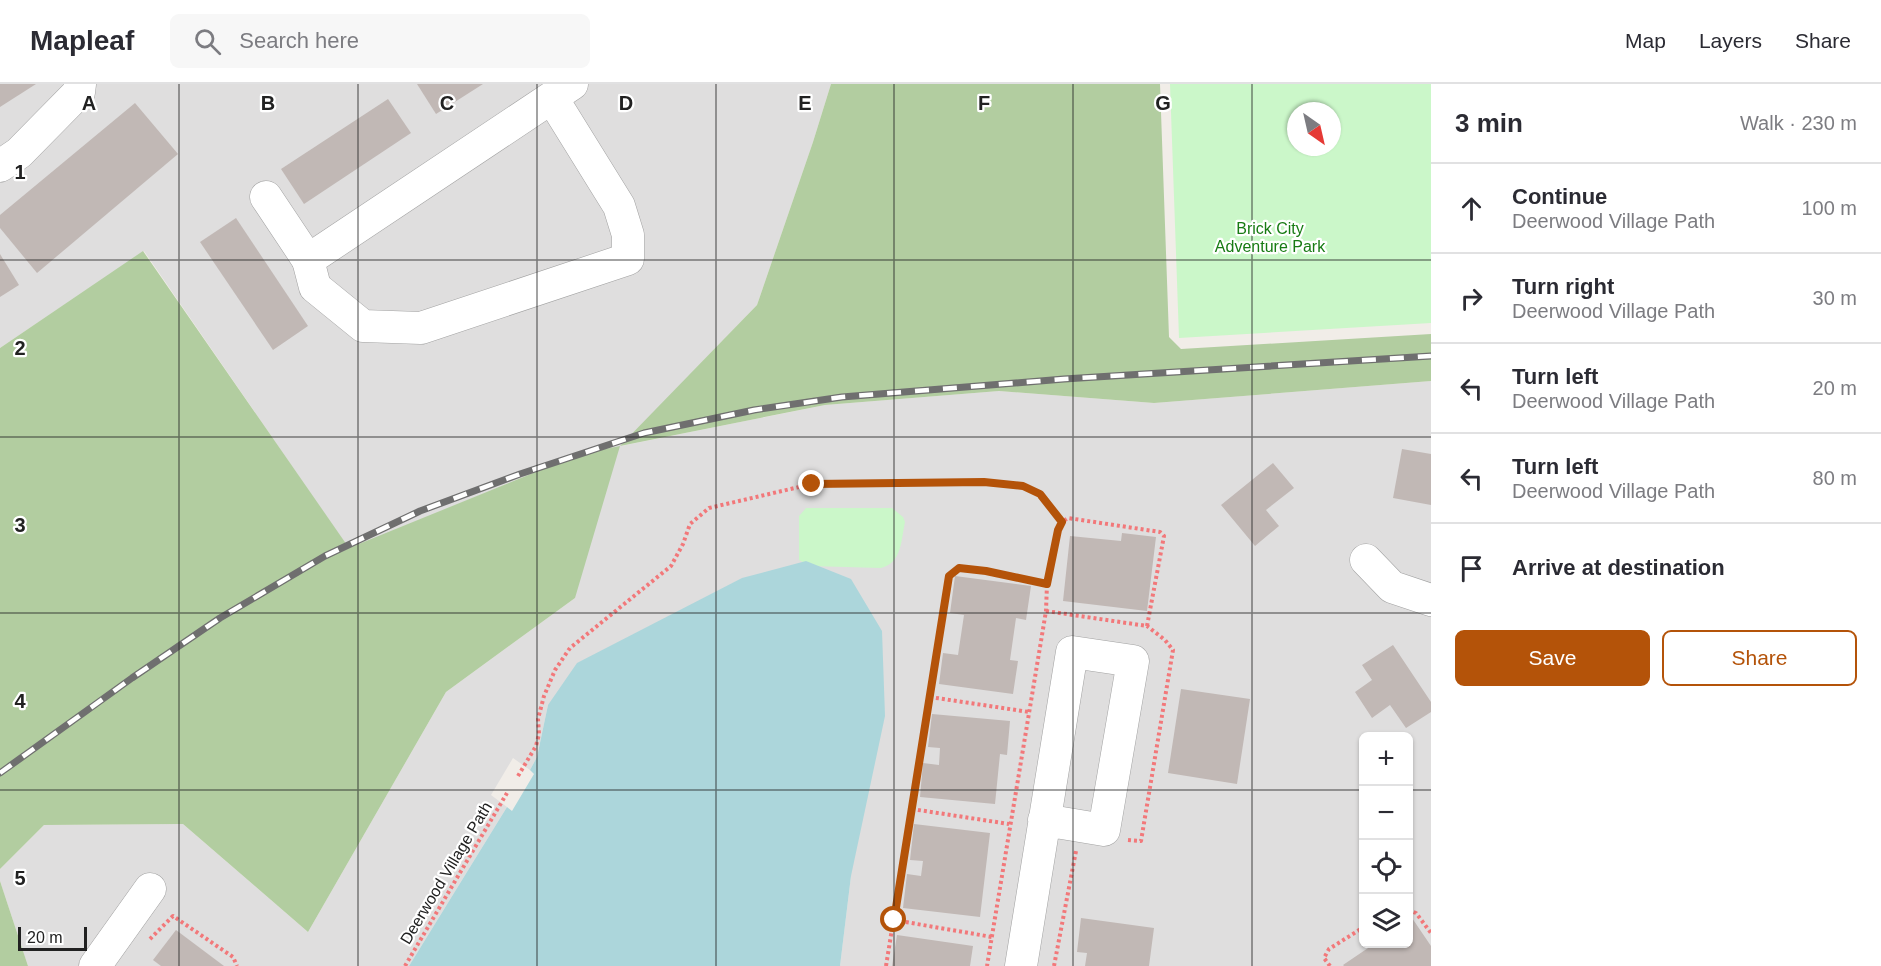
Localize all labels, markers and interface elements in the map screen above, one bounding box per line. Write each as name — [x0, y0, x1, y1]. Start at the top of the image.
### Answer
search box — [170, 14, 590, 68]
text: Mapleaf — [30, 25, 134, 56]
icon: search — [191, 25, 224, 58]
text: Search here — [239, 28, 359, 53]
text: Map — [1625, 29, 1666, 52]
text: Layers — [1699, 29, 1762, 52]
text: Share — [1795, 29, 1851, 52]
text: A — [82, 92, 96, 114]
text: B — [261, 92, 275, 114]
text: C — [440, 92, 454, 114]
text: D — [619, 92, 633, 114]
text: E — [798, 92, 812, 114]
text: F — [978, 92, 990, 114]
text: G — [1155, 92, 1171, 114]
north arrow — [1287, 102, 1341, 156]
text: 3 min — [1455, 108, 1523, 138]
text: Walk · 230 m — [1740, 112, 1857, 134]
text: 1 — [14, 161, 26, 183]
text: Continue — [1512, 184, 1607, 209]
icon: ahead — [1455, 192, 1488, 225]
text: 100 m — [1801, 197, 1857, 219]
text: Deerwood Village Path — [1512, 210, 1715, 232]
park label: Brick City Adventure Park — [1215, 220, 1326, 255]
text: Turn right — [1512, 274, 1614, 299]
icon: right — [1455, 282, 1488, 315]
text: 30 m — [1813, 287, 1857, 309]
text: Deerwood Village Path — [1512, 300, 1715, 322]
text: 2 — [14, 337, 26, 359]
text: Turn left — [1512, 364, 1598, 389]
icon: left — [1455, 372, 1488, 405]
text: 20 m — [1813, 377, 1857, 399]
text: Deerwood Village Path — [1512, 390, 1715, 412]
text: Turn left — [1512, 454, 1598, 479]
icon: left — [1455, 462, 1488, 495]
text: 80 m — [1813, 467, 1857, 489]
route end — [798, 470, 824, 496]
text: Deerwood Village Path — [1512, 480, 1715, 502]
text: 3 — [14, 514, 26, 536]
icon: arrive — [1455, 552, 1488, 585]
text: Arrive at destination — [1512, 555, 1725, 580]
button: Save — [1455, 630, 1650, 686]
button: Share — [1662, 630, 1857, 686]
text: 4 — [14, 690, 26, 712]
map controls — [1359, 732, 1413, 948]
button: + — [1359, 732, 1413, 786]
button: − — [1359, 786, 1413, 840]
street label: Deerwood Village Path — [397, 799, 495, 947]
button: locate — [1359, 840, 1413, 894]
text: 5 — [14, 867, 26, 889]
button: layers — [1359, 894, 1413, 948]
route start — [880, 906, 906, 932]
scale bar — [18, 924, 87, 952]
text: 20 m — [27, 929, 63, 946]

